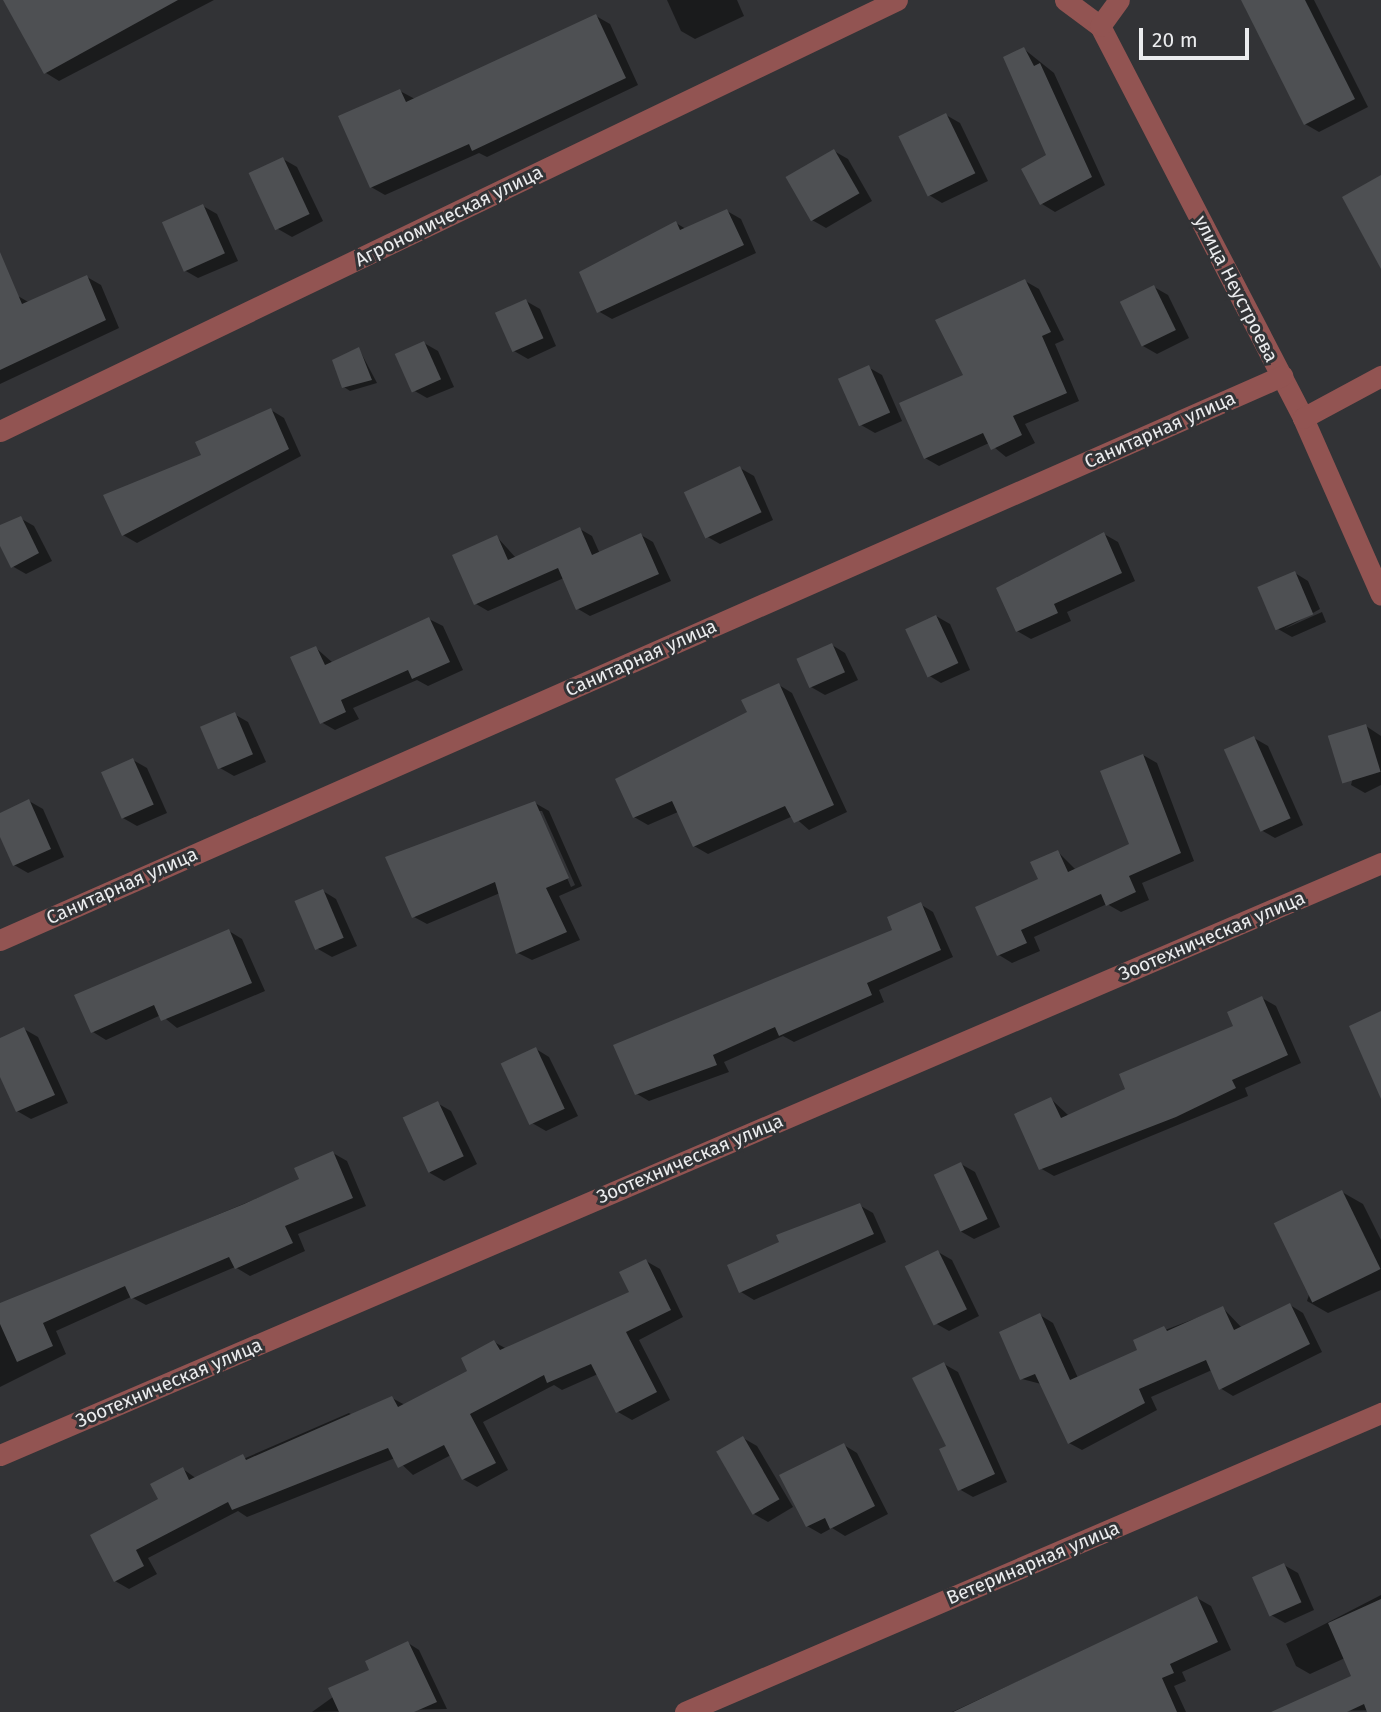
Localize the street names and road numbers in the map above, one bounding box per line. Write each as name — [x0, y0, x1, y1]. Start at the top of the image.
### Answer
street label: Агрономическая улица — [351, 161, 547, 271]
street label: улица Неустроева — [1189, 212, 1283, 366]
street label: Санитарная улица — [1081, 386, 1239, 474]
street label: Санитарная улица — [562, 614, 720, 702]
street label: Санитарная улица — [43, 842, 201, 930]
street label: Зоотехническая улица — [1115, 886, 1309, 986]
street label: Зоотехническая улица — [593, 1109, 787, 1209]
street label: Зоотехническая улица — [72, 1333, 266, 1433]
street label: Ветеринарная улица — [943, 1516, 1123, 1610]

